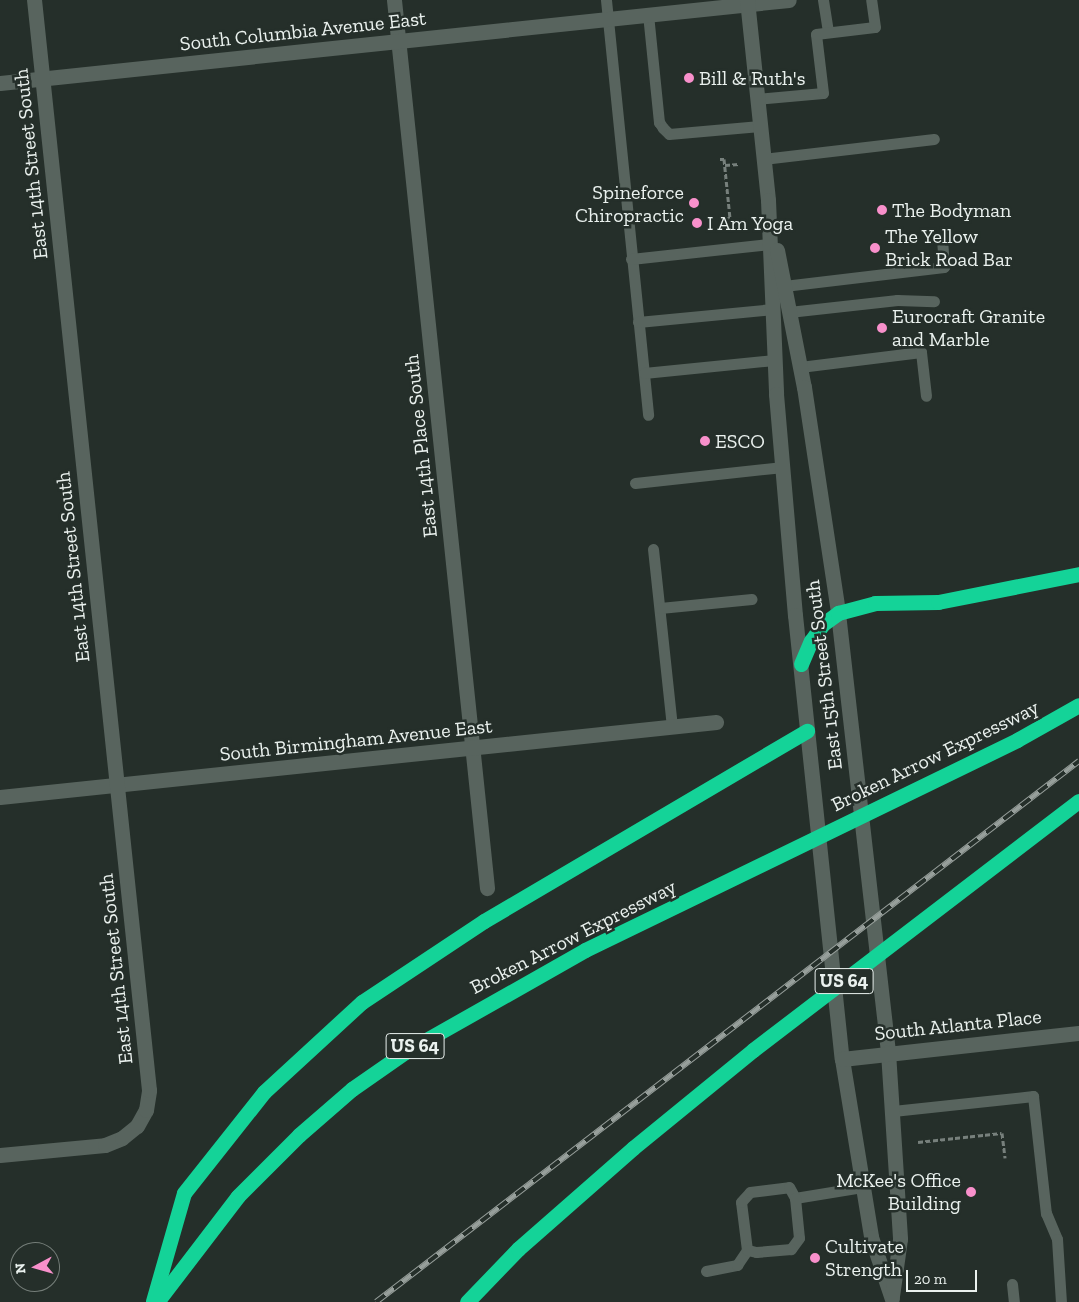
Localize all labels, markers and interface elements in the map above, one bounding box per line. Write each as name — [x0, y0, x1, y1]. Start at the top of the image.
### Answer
street label: South Columbia Avenue East — [178, 6, 428, 56]
place label: Bill & Ruth's — [699, 66, 805, 90]
street label: East 14th Street South — [9, 67, 53, 261]
marker: Bill & Ruth's — [683, 72, 695, 84]
place label: Spineforce Chiropractic — [575, 180, 684, 227]
marker: Spineforce Chiropractic — [688, 197, 700, 209]
place label: The Bodyman — [892, 198, 1011, 222]
marker: The Bodyman — [876, 204, 888, 216]
place label: I Am Yoga — [707, 211, 794, 235]
marker: I Am Yoga — [691, 217, 703, 229]
place label: The Yellow Brick Road Bar — [885, 225, 1013, 272]
marker: The Yellow Brick Road Bar — [869, 242, 881, 254]
place label: Eurocraft Granite and Marble — [892, 304, 1045, 351]
marker: Eurocraft Granite and Marble — [876, 322, 888, 334]
street label: East 14th Place South — [399, 353, 443, 539]
place label: ESCO — [715, 429, 765, 453]
marker: ESCO — [699, 435, 711, 447]
street label: East 14th Street South — [51, 470, 95, 664]
street label: East 15th Street South — [800, 579, 848, 771]
street label: Broken Arrow Expressway — [827, 695, 1043, 817]
street label: South Birmingham Avenue East — [218, 714, 494, 766]
street label: East 14th Street South — [94, 872, 138, 1066]
street label: Broken Arrow Expressway — [466, 874, 680, 1000]
road number: US 64 — [814, 964, 874, 998]
street label: South Atlanta Place — [873, 1004, 1043, 1046]
road number: US 64 — [385, 1030, 445, 1062]
place label: McKee's Office Building — [836, 1168, 961, 1215]
marker: McKee's Office Building — [965, 1186, 977, 1198]
place label: Cultivate Strength — [825, 1234, 904, 1281]
north arrow — [10, 1242, 60, 1292]
marker: Cultivate Strength — [809, 1252, 821, 1264]
scale bar — [909, 1260, 980, 1292]
text: N — [12, 1262, 30, 1275]
text: 20 m — [914, 1270, 947, 1288]

